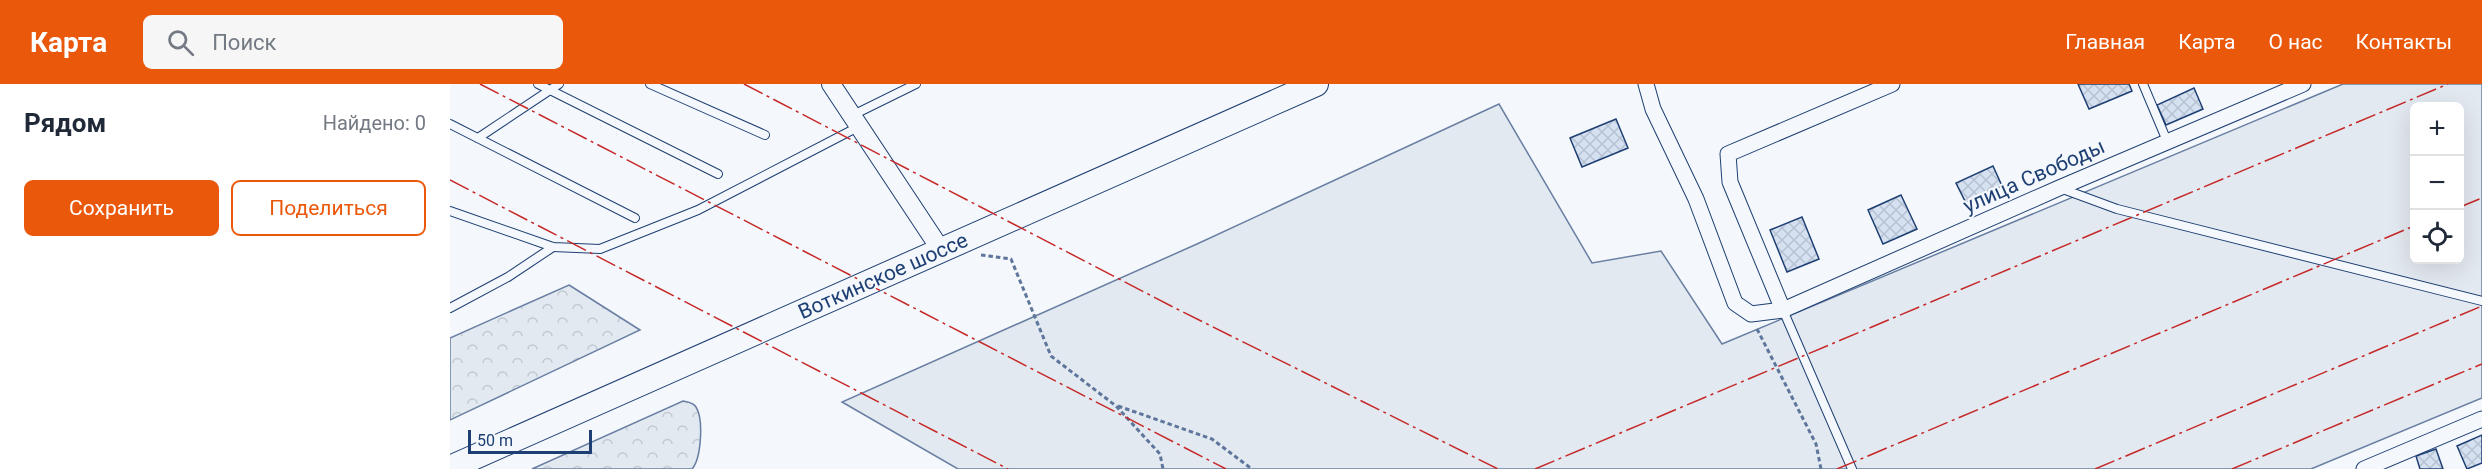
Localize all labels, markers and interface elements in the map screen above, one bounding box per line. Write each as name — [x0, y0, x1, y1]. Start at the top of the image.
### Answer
search box — [143, 15, 563, 69]
text: Карта — [30, 26, 107, 59]
icon: search — [164, 26, 197, 59]
text: Поиск — [212, 30, 277, 55]
text: Главная — [2065, 30, 2145, 54]
text: Карта — [2178, 30, 2235, 54]
text: О нас — [2268, 30, 2323, 54]
text: Контакты — [2356, 30, 2452, 54]
map controls — [2410, 102, 2464, 264]
button: + — [2410, 102, 2464, 156]
text: Рядом — [24, 108, 106, 138]
text: Найдено: 0 — [323, 111, 426, 135]
street label: улица Свободы — [1960, 134, 2108, 218]
button: − — [2410, 156, 2464, 210]
button: Сохранить — [24, 180, 219, 236]
button: Поделиться — [231, 180, 426, 236]
button: locate — [2410, 210, 2464, 264]
street label: Воткинское шоссе — [795, 228, 971, 324]
scale bar — [468, 427, 592, 454]
text: 50 m — [477, 431, 513, 450]

